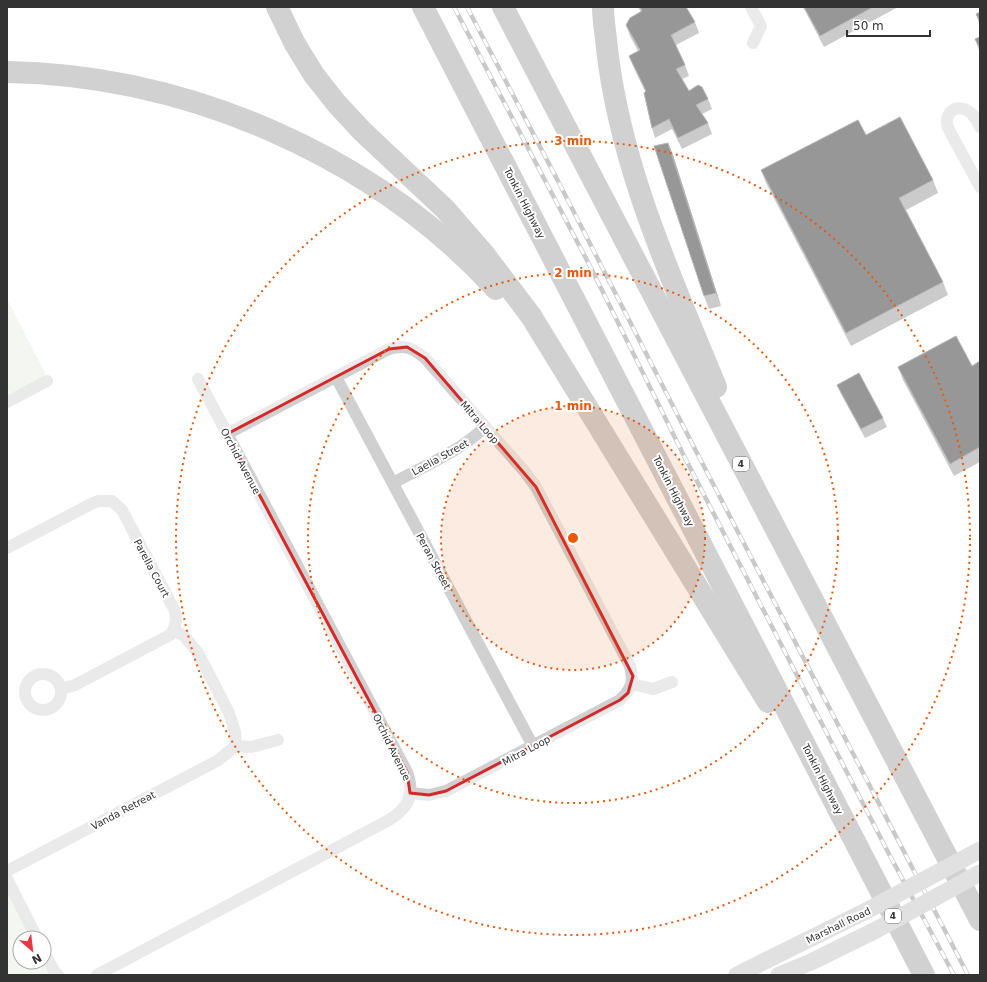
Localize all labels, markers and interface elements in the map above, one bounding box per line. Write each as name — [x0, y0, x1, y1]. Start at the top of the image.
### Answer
scale bar — [847, 12, 930, 38]
text: 50 m — [853, 19, 884, 33]
text: 3 min — [554, 134, 592, 148]
street label: Tonkin Highway — [501, 165, 547, 241]
text: 2 min — [554, 266, 592, 280]
street label: Mitra Loop — [458, 399, 501, 446]
text: 1 min — [554, 399, 592, 413]
street label: Orchid Avenue — [219, 426, 263, 496]
street label: Laelia Street — [410, 437, 471, 478]
street label: Tonkin Highway — [650, 453, 696, 529]
road number: 4 — [733, 457, 749, 471]
street label: Peran Street — [414, 531, 453, 591]
centre of rings — [566, 531, 580, 545]
street label: Parella Court — [132, 537, 171, 599]
street label: Orchid Avenue — [371, 712, 413, 782]
street label: Mitra Loop — [500, 733, 552, 768]
street label: Tonkin Highway — [799, 741, 845, 817]
street label: Vanda Retreat — [89, 789, 157, 832]
street label: Marshall Road — [804, 905, 872, 946]
road number: 4 — [885, 909, 901, 923]
north arrow — [12, 930, 52, 970]
text: N — [29, 950, 44, 966]

